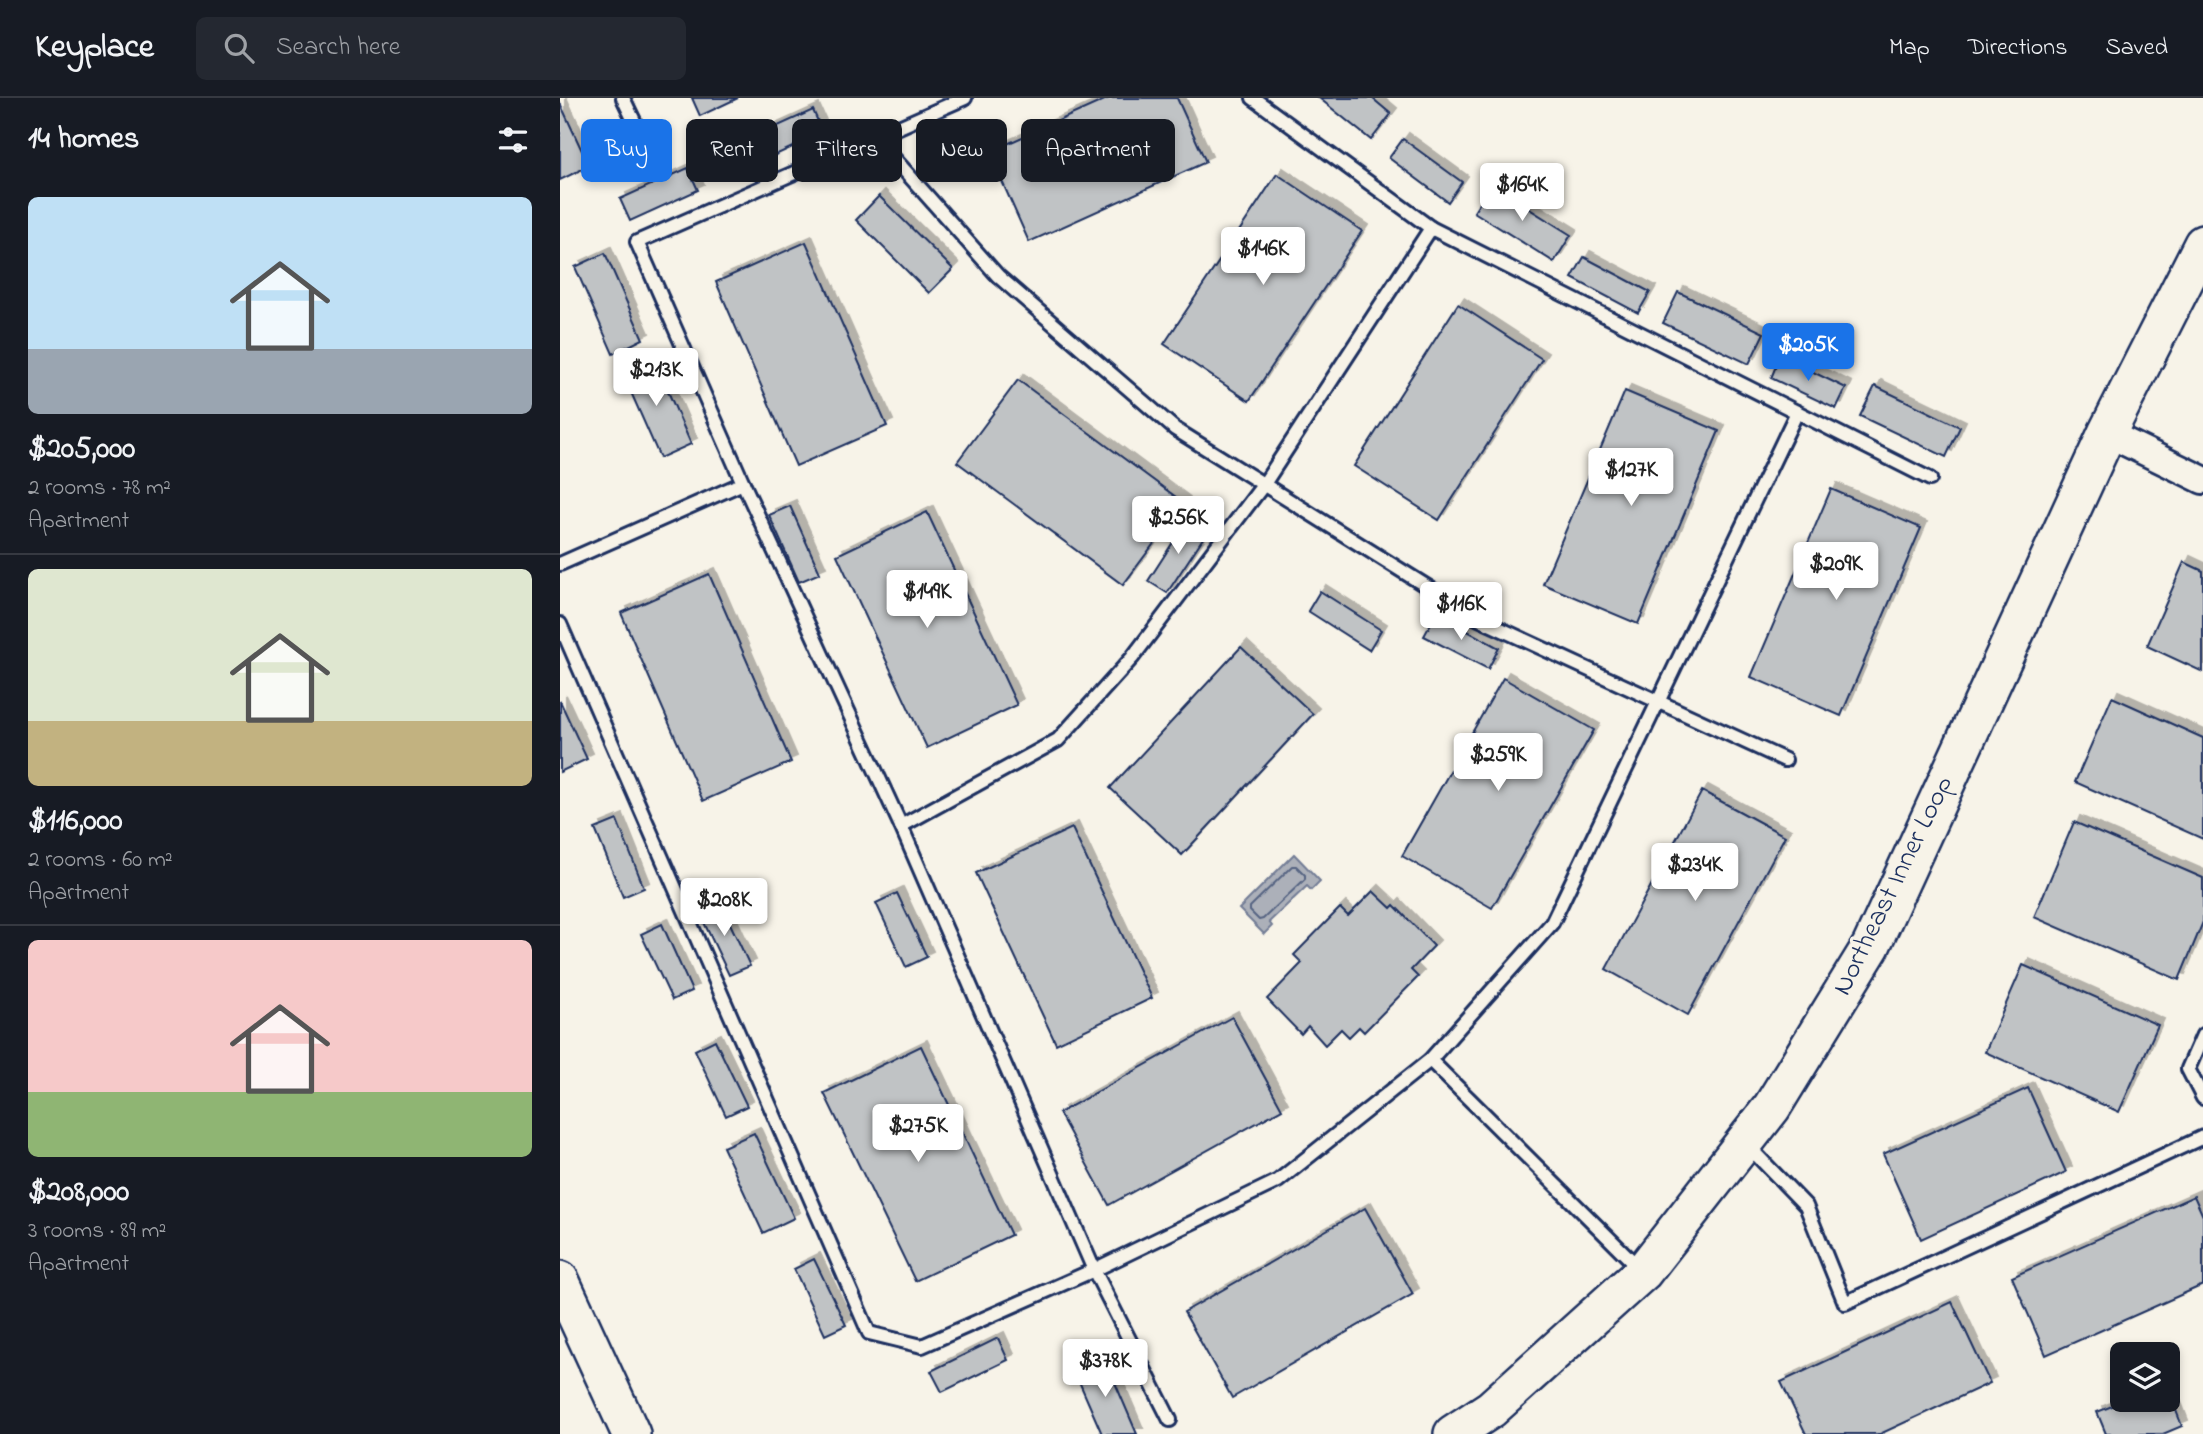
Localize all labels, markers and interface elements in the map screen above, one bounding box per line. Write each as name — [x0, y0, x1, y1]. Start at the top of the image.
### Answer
search box — [196, 17, 686, 80]
text: Keyplace — [35, 24, 154, 72]
icon: search — [220, 29, 258, 67]
text: Search here — [276, 29, 400, 67]
text: Map — [1889, 31, 1930, 66]
text: Directions — [1968, 31, 2067, 66]
text: Saved — [2105, 31, 2168, 66]
text: 14 homes — [28, 118, 139, 162]
chip: Buy — [581, 119, 672, 182]
chip: Rent — [686, 119, 778, 182]
chip: Filters — [792, 119, 902, 182]
chip: New — [916, 119, 1007, 182]
chip: Apartment — [1021, 119, 1175, 182]
icon: filters — [494, 121, 532, 159]
pin: $164K — [1473, 164, 1571, 223]
text: $164K — [1496, 169, 1548, 202]
pin: $146K — [1214, 228, 1312, 287]
text: $146K — [1237, 233, 1289, 266]
icon: home — [217, 243, 343, 369]
pin: $205K — [1759, 324, 1857, 383]
text: $205K — [1778, 329, 1838, 362]
pin: $213K — [607, 348, 705, 408]
text: $213K — [629, 354, 683, 387]
text: $205,000 — [28, 428, 135, 472]
pin: $127K — [1582, 448, 1680, 508]
text: $127K — [1604, 454, 1658, 487]
text: 2 rooms · 78 m² — [28, 472, 171, 505]
pin: $256K — [1129, 496, 1227, 556]
text: $256K — [1148, 502, 1208, 535]
text: Apartment — [28, 505, 129, 538]
pin: $209K — [1787, 542, 1885, 602]
text: $209K — [1809, 548, 1863, 581]
pin: $149K — [878, 570, 976, 630]
text: $149K — [903, 576, 951, 609]
pin: $116K — [1412, 582, 1510, 642]
text: $116K — [1436, 588, 1486, 621]
icon: home — [217, 615, 343, 741]
pin: $259K — [1449, 734, 1547, 793]
text: $259K — [1470, 739, 1526, 772]
street label: Northeast Inner Loop — [1823, 769, 1965, 1003]
text: $116,000 — [28, 800, 122, 844]
text: 2 rooms · 60 m² — [28, 844, 173, 877]
pin: $234K — [1646, 844, 1744, 903]
text: $234K — [1667, 849, 1723, 882]
text: Apartment — [28, 877, 129, 910]
pin: $208K — [675, 878, 773, 938]
text: $208K — [696, 884, 752, 917]
icon: home — [217, 986, 343, 1112]
pin: $275K — [869, 1104, 967, 1164]
text: $275K — [888, 1110, 948, 1143]
text: $208,000 — [28, 1171, 129, 1215]
text: 3 rooms · 89 m² — [28, 1215, 166, 1248]
text: Apartment — [28, 1248, 129, 1281]
pin: $378K — [1056, 1340, 1154, 1399]
map controls — [2110, 1342, 2180, 1412]
button: layers — [2110, 1342, 2180, 1412]
text: $378K — [1079, 1345, 1131, 1378]

